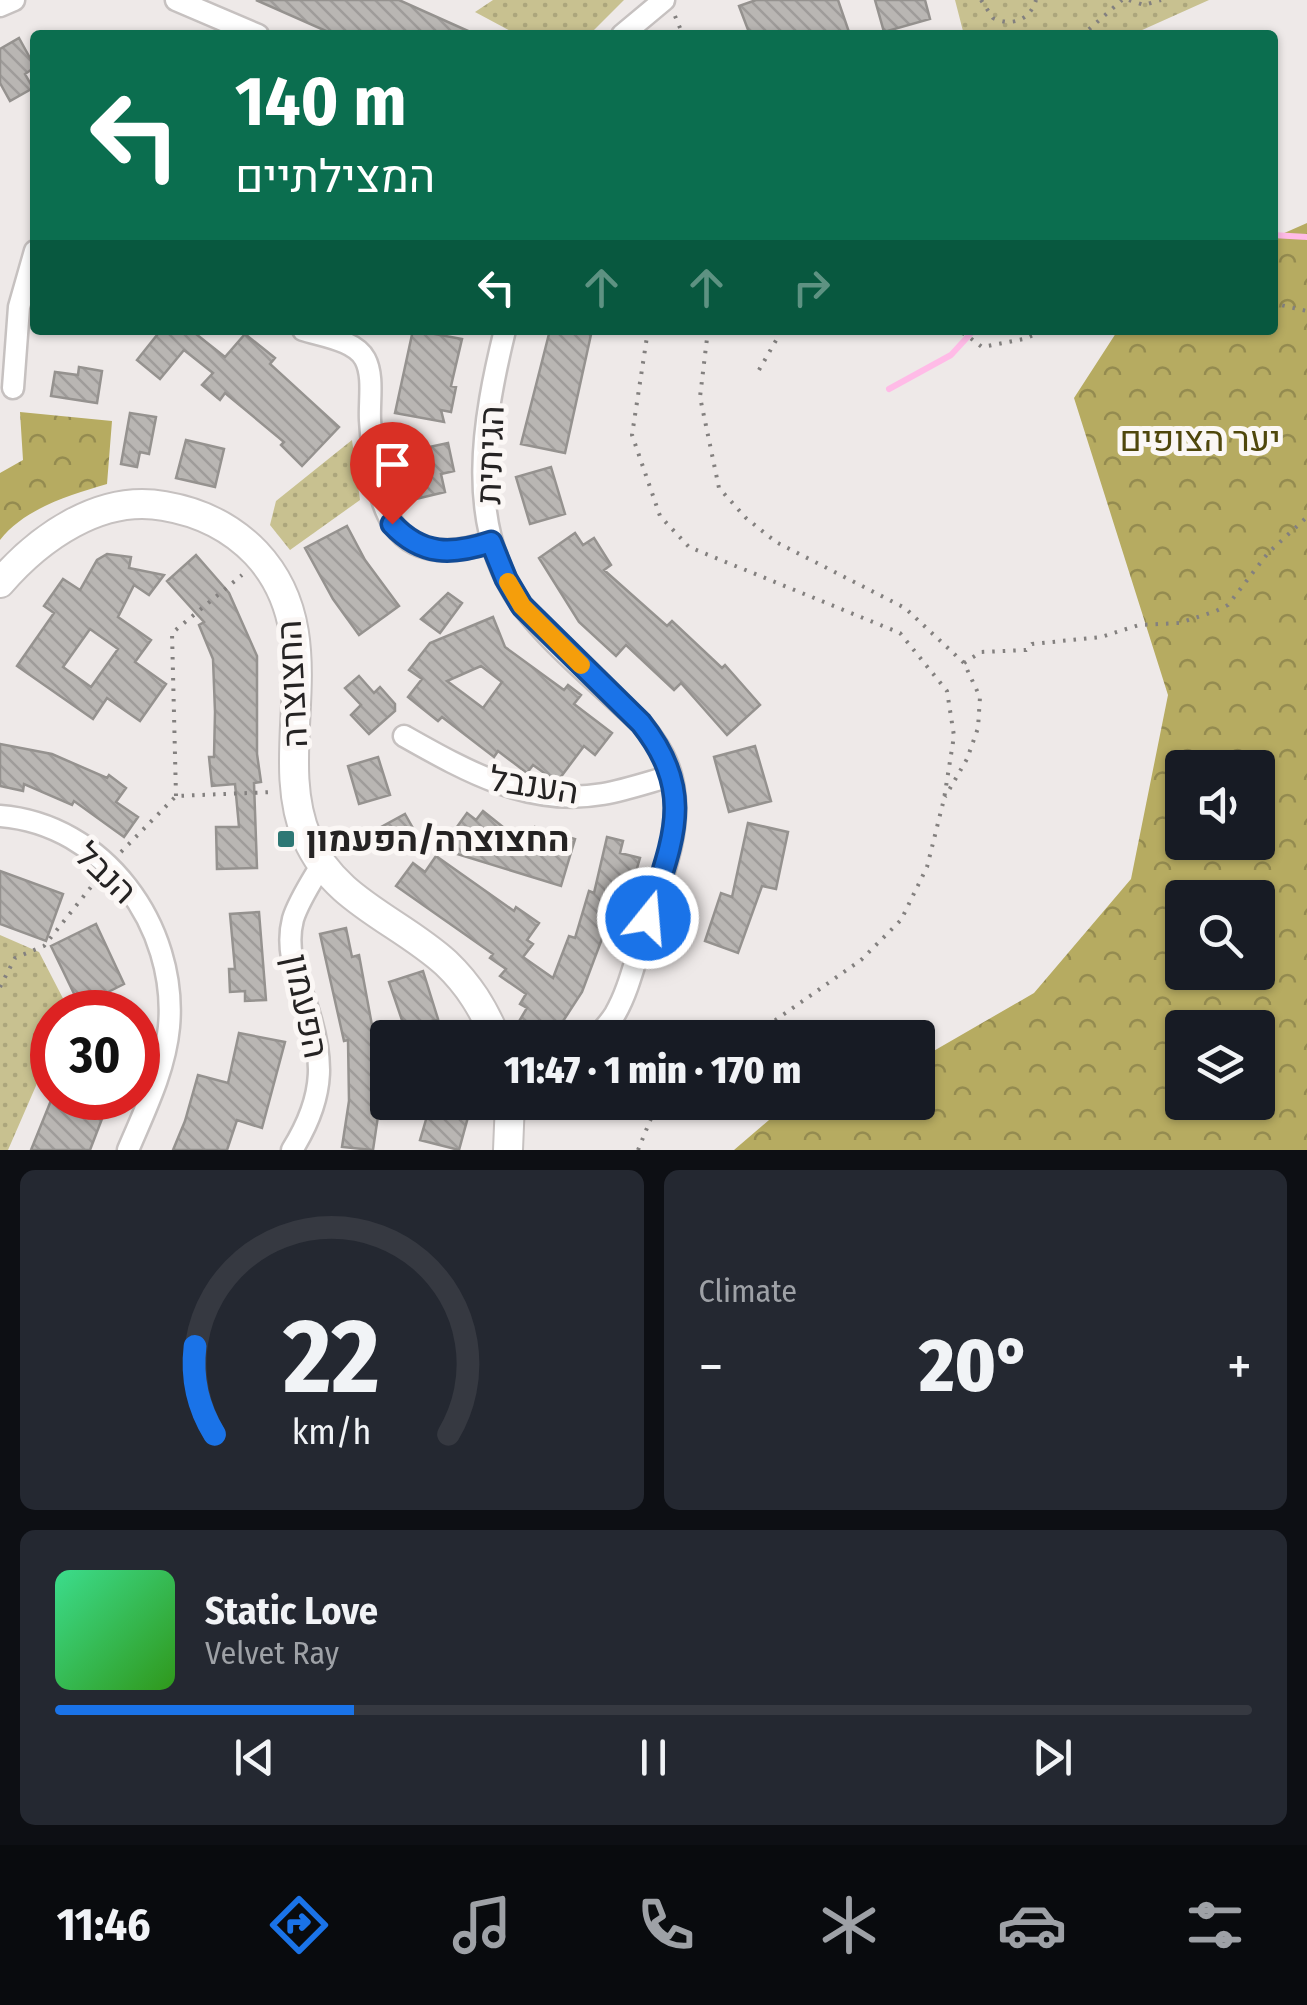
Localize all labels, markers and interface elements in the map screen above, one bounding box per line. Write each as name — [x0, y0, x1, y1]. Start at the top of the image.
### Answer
text: 140 m — [235, 60, 407, 144]
icon: left — [70, 70, 200, 200]
text: המצילתיים — [235, 150, 435, 204]
icon: left — [469, 260, 524, 315]
icon: ahead — [574, 260, 629, 315]
icon: ahead — [679, 260, 734, 315]
icon: right — [784, 260, 839, 315]
street label: הגיתית — [467, 405, 513, 505]
park label: יער הצופים — [1120, 418, 1280, 460]
pin — [350, 422, 435, 525]
icon: arrive — [365, 437, 420, 492]
street label: החצוצרה — [268, 619, 316, 749]
map controls — [1165, 750, 1275, 1120]
button: sound — [1165, 750, 1275, 860]
street label: הענבל — [486, 757, 582, 813]
place label: החצוצרה/הפעמון — [306, 818, 569, 860]
marker: החצוצרה/הפעמון — [275, 828, 297, 850]
street label: הנבל — [66, 834, 146, 912]
position arrow — [596, 866, 700, 970]
button: search — [1165, 880, 1275, 990]
street label: הפעמון — [275, 950, 337, 1062]
speed limit sign: 30 — [30, 990, 160, 1120]
button: layers — [1165, 1010, 1275, 1120]
text: 11:47 · 1 min · 170 m — [504, 1047, 801, 1093]
text: Climate — [699, 1272, 797, 1310]
text: 22 — [283, 1295, 380, 1420]
text: 20° — [919, 1321, 1031, 1411]
text: − — [699, 1334, 723, 1400]
text: + — [1227, 1334, 1252, 1400]
text: km/h — [292, 1411, 372, 1453]
text: Static Love — [205, 1588, 378, 1634]
text: Velvet Ray — [205, 1634, 339, 1672]
icon: previous — [227, 1730, 282, 1785]
icon: pause — [626, 1730, 681, 1785]
icon: next — [1025, 1730, 1080, 1785]
icon: directions — [264, 1890, 334, 1960]
icon: music — [447, 1890, 517, 1960]
icon: phone — [631, 1890, 701, 1960]
icon: climate — [814, 1890, 884, 1960]
icon: car — [997, 1890, 1067, 1960]
icon: filters — [1180, 1890, 1250, 1960]
text: 11:46 — [57, 1898, 151, 1952]

